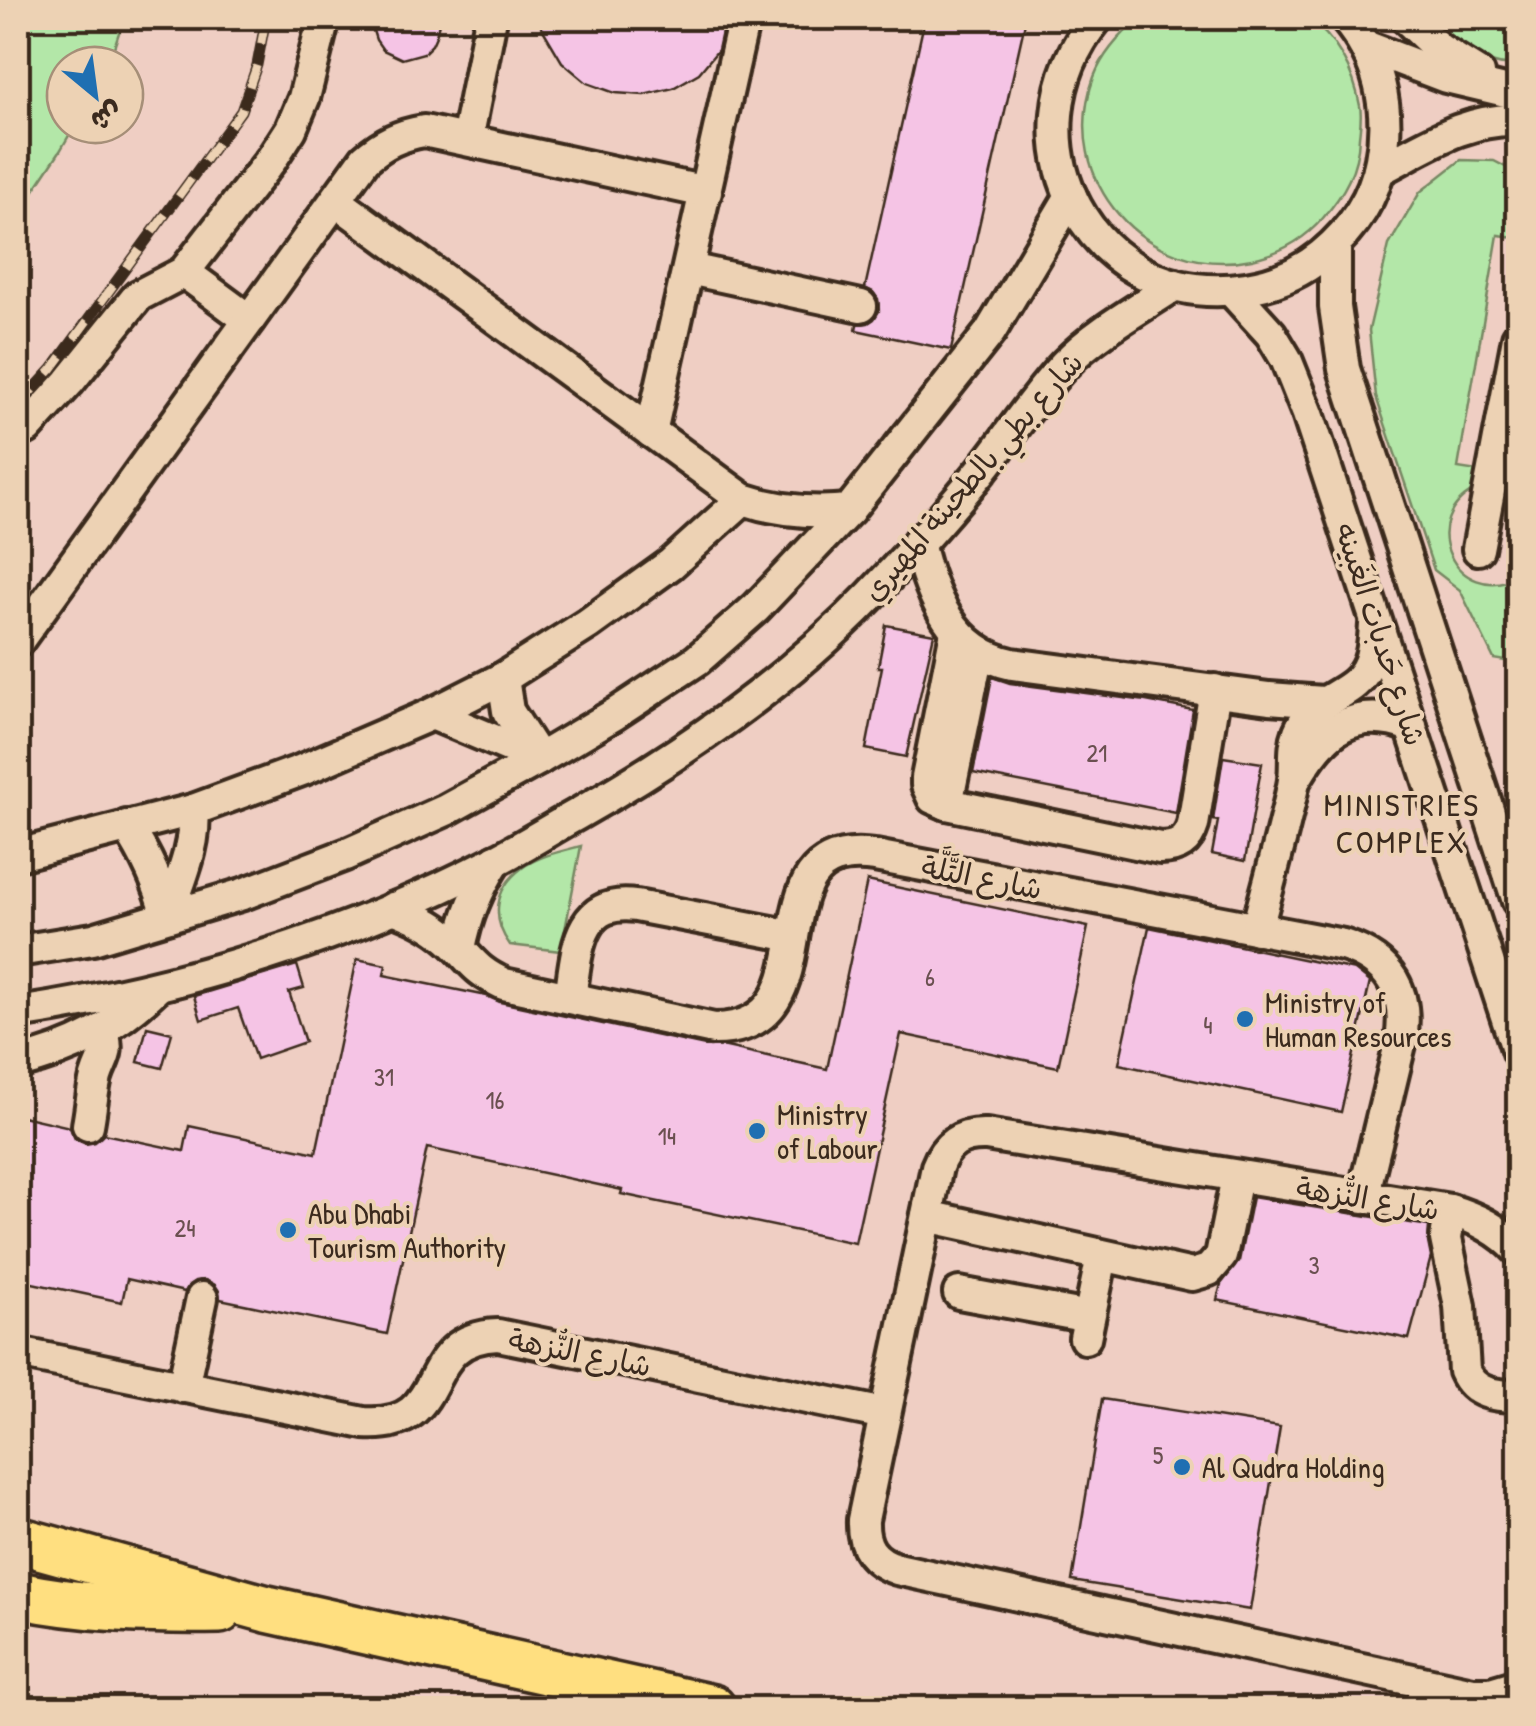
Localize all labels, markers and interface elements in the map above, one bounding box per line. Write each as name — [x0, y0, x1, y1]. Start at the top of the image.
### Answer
north arrow — [45, 45, 145, 145]
text: ش — [84, 93, 130, 141]
street label: شارع بطي بالطحينة المهيري — [853, 343, 1097, 614]
street label: شارع حَدبات الغَبينه — [1324, 517, 1436, 751]
house number: 21 — [1087, 736, 1107, 770]
district label: MINISTRIES COMPLEX — [1324, 783, 1480, 863]
street label: شارع التَّلَّة — [918, 841, 1047, 910]
house number: 6 — [925, 960, 935, 994]
place label: Ministry of Human Resources — [1265, 982, 1452, 1056]
house number: 4 — [1203, 1008, 1213, 1042]
marker: Ministry of Human Resources — [1234, 1008, 1256, 1030]
house number: 31 — [374, 1060, 394, 1094]
house number: 16 — [485, 1083, 505, 1117]
place label: Ministry of Labour — [777, 1094, 878, 1168]
house number: 14 — [658, 1119, 676, 1153]
marker: Ministry of Labour — [746, 1120, 768, 1142]
street label: شارع النُّزهة — [1293, 1166, 1442, 1231]
place label: Abu Dhabi Tourism Authority — [308, 1193, 506, 1267]
house number: 24 — [174, 1211, 196, 1245]
marker: Abu Dhabi Tourism Authority — [277, 1219, 299, 1241]
house number: 3 — [1308, 1248, 1320, 1282]
street label: شارع النُّزهة — [505, 1318, 655, 1387]
house number: 5 — [1153, 1438, 1164, 1472]
place label: Al Qudra Holding — [1202, 1447, 1385, 1487]
marker: Al Qudra Holding — [1171, 1456, 1193, 1478]

